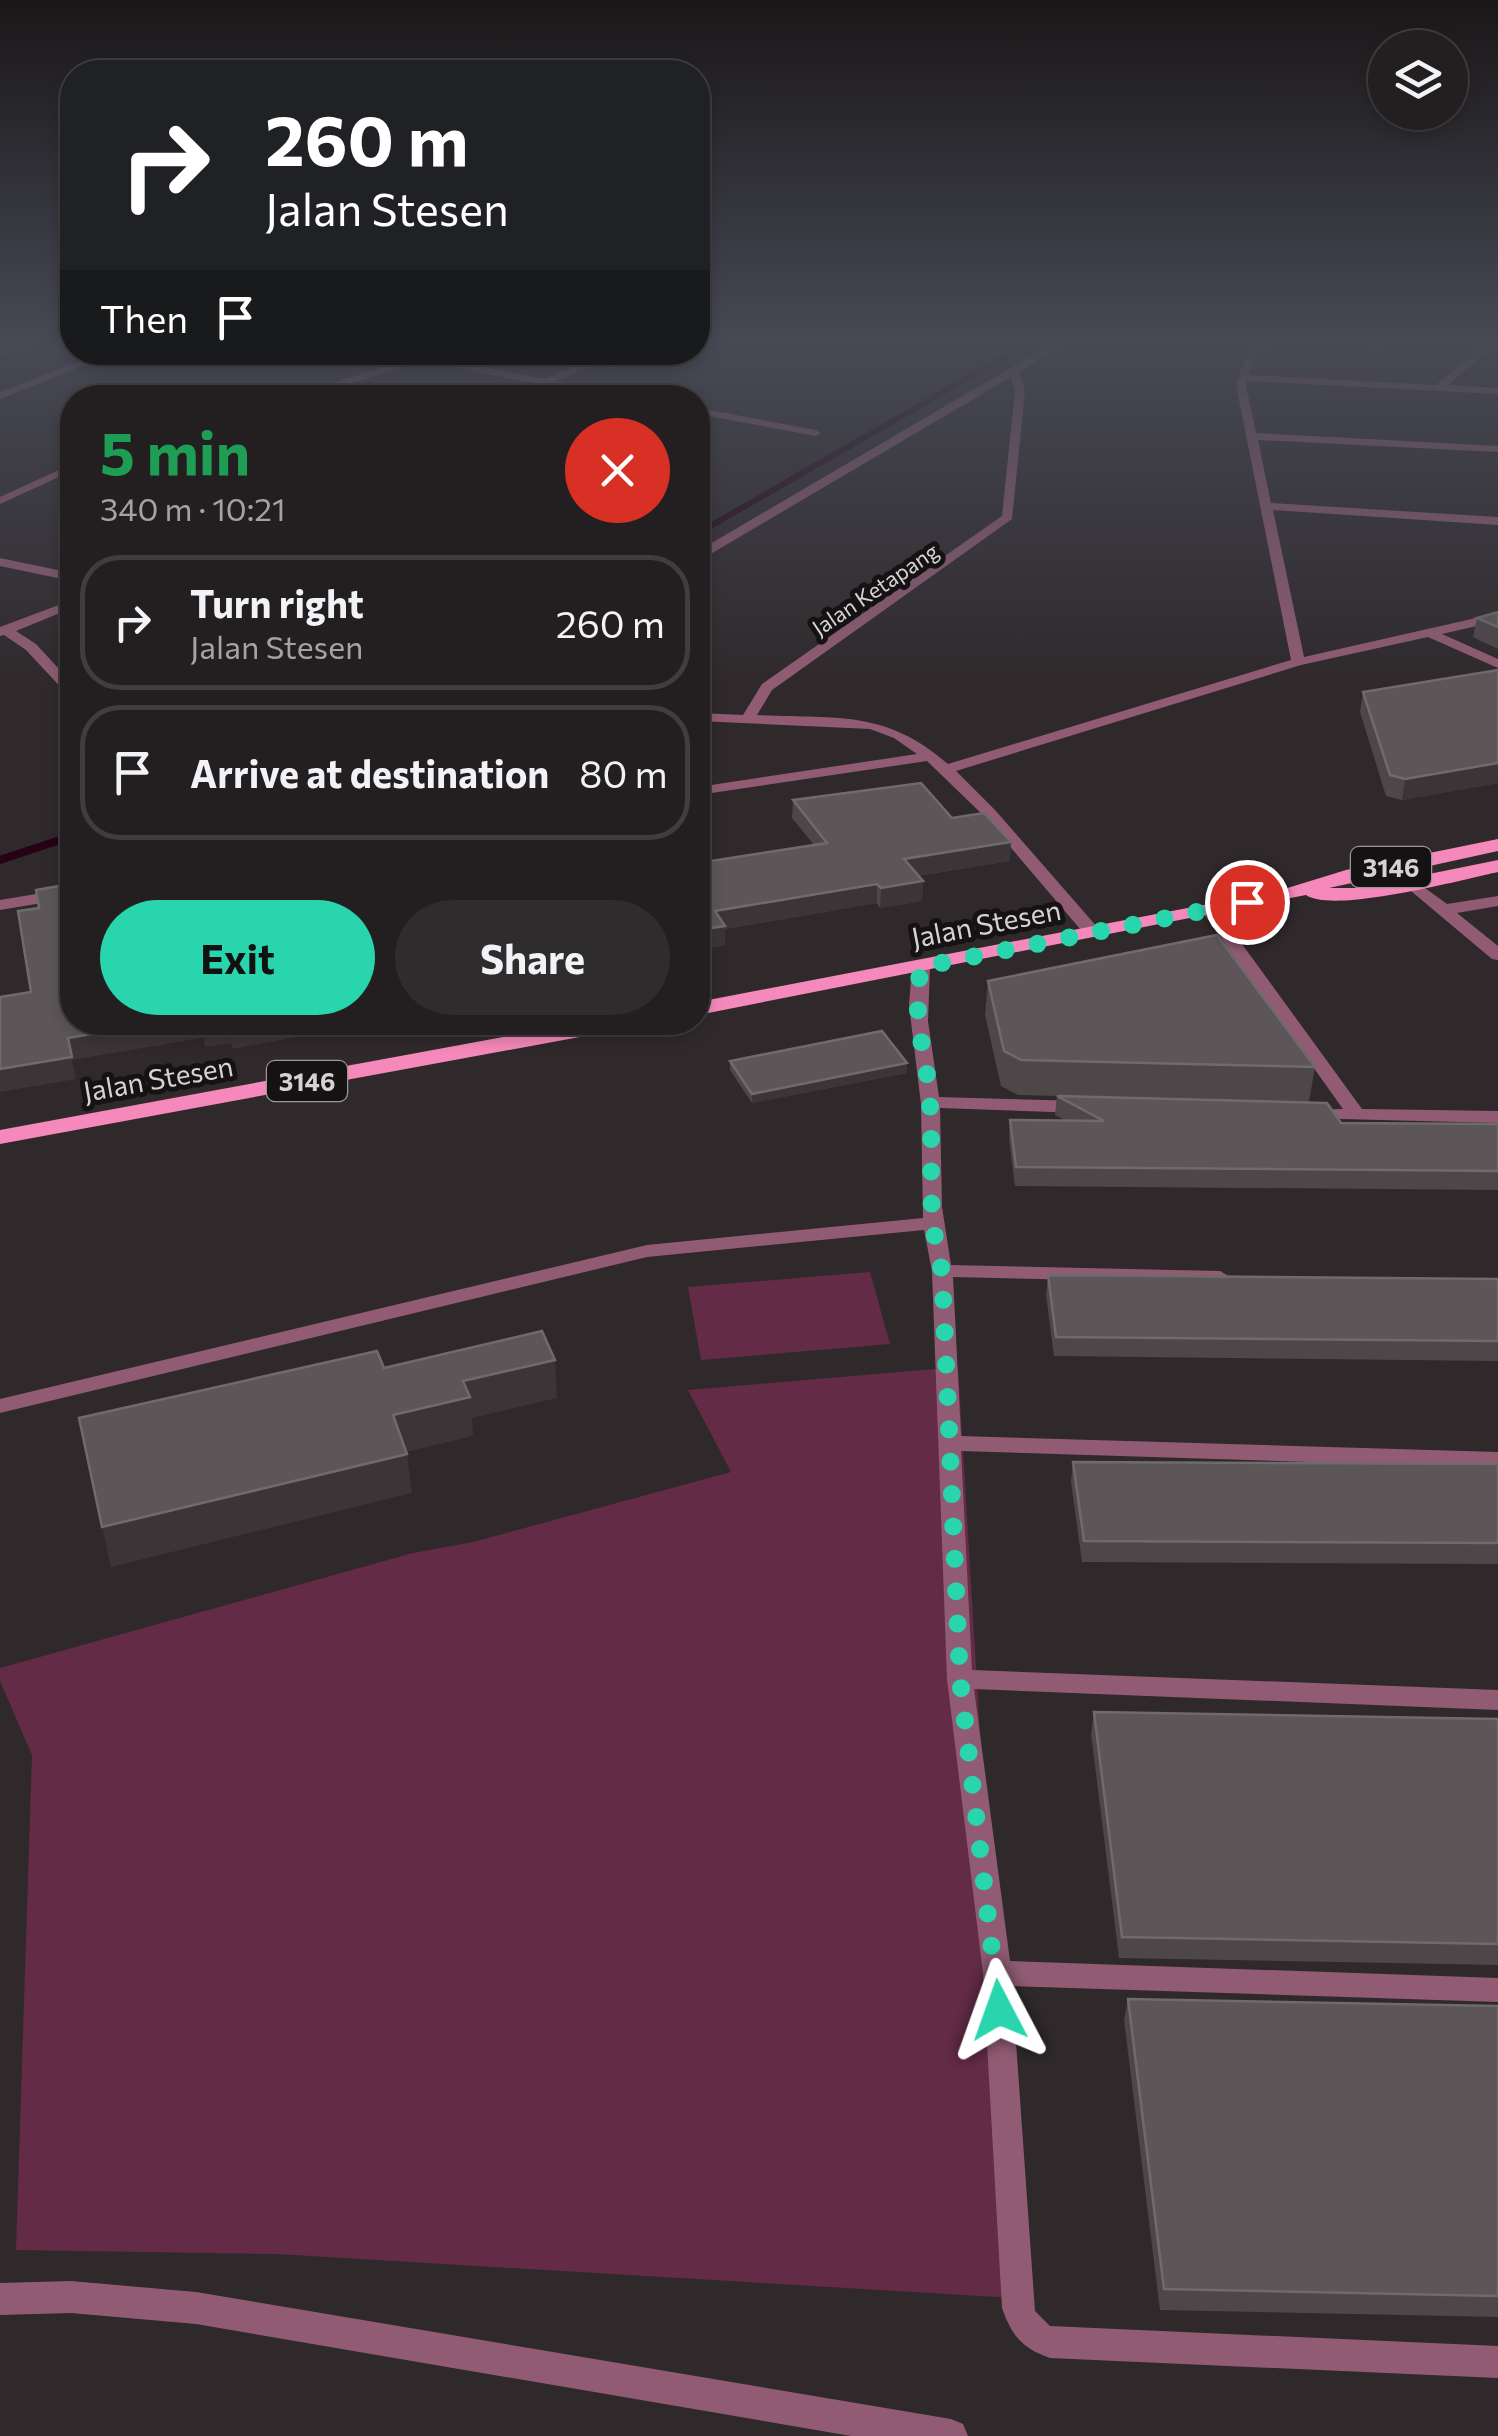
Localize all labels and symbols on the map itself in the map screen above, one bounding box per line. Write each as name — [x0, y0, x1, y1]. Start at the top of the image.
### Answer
street label: Jalan Ketapang — [807, 537, 943, 641]
road number: 3146 — [1351, 847, 1431, 887]
pin — [1205, 860, 1290, 945]
street label: Jalan Stesen — [908, 892, 1064, 954]
street label: Jalan Stesen — [80, 1048, 236, 1108]
road number: 3146 — [267, 1061, 347, 1101]
position arrow — [947, 1958, 1051, 2062]

